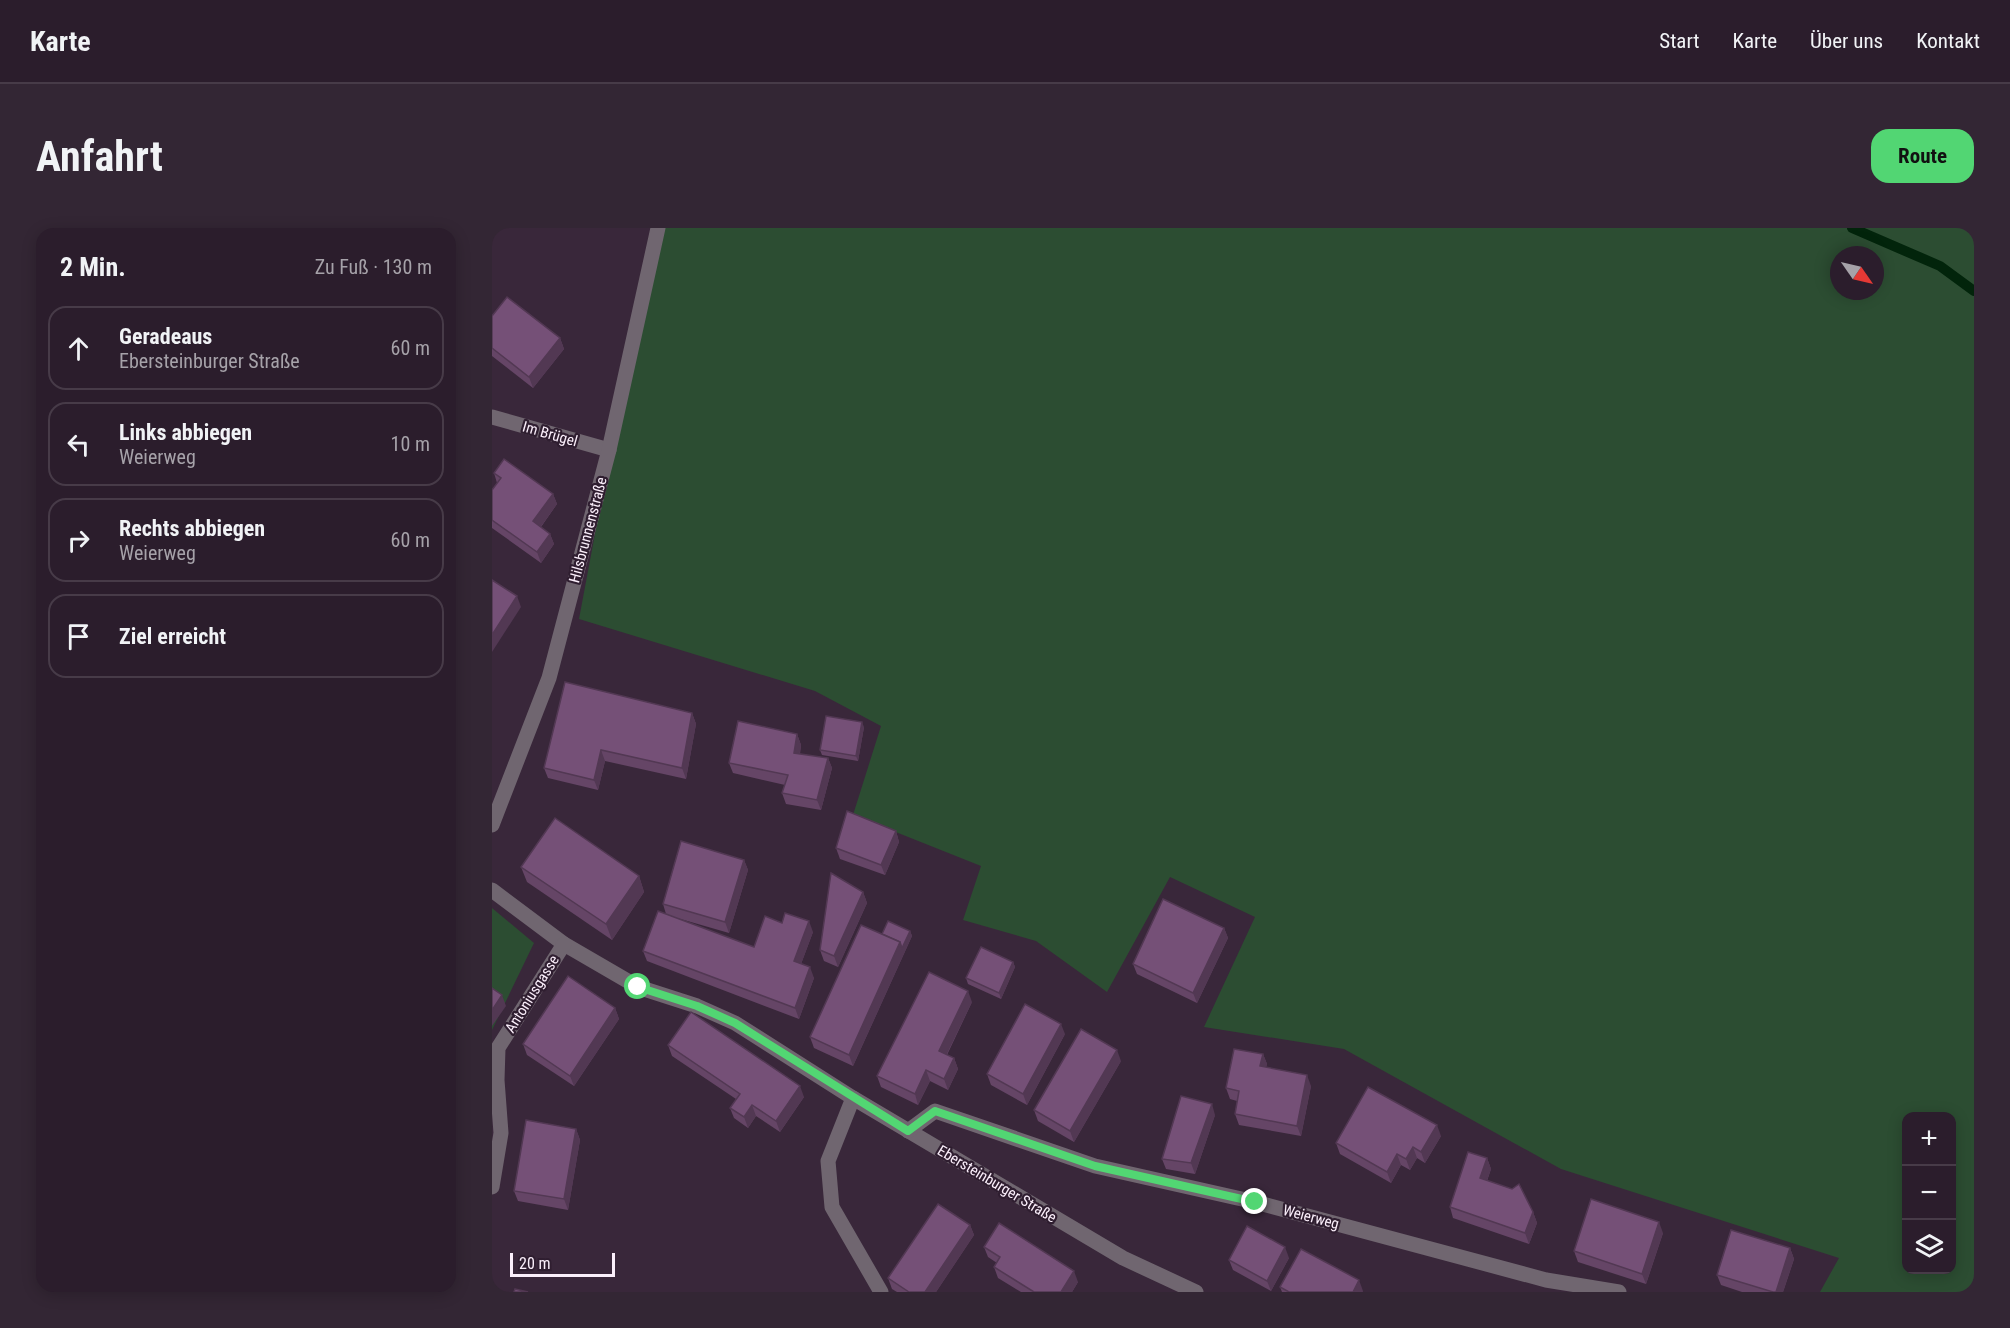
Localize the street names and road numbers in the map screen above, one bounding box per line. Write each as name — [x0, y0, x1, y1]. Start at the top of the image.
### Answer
street label: Im Brügel — [520, 418, 580, 450]
street label: Hilsbrunnenstraße — [565, 475, 611, 585]
street label: Antoniusgasse — [501, 952, 563, 1036]
street label: Ebersteinburger Straße — [934, 1141, 1060, 1227]
street label: Weierweg — [1281, 1201, 1341, 1233]

